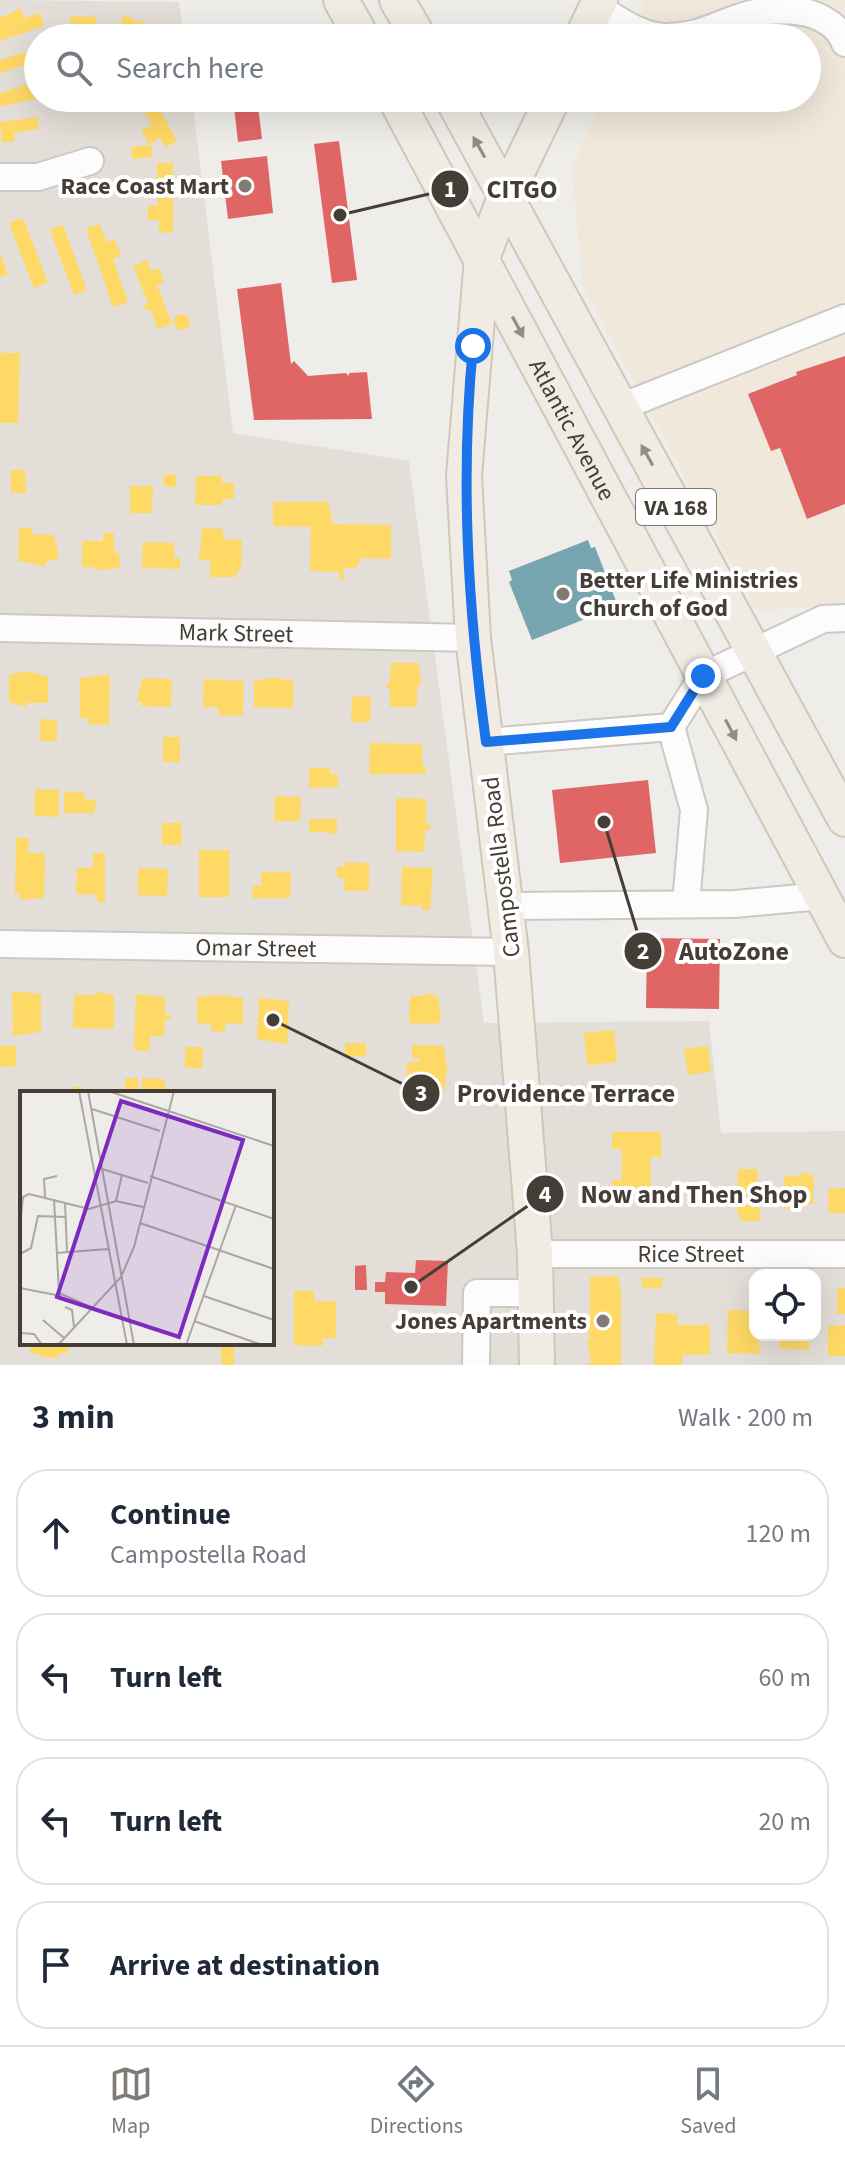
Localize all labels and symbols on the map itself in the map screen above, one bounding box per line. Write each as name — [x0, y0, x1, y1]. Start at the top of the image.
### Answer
one-way arrow — [472, 135, 486, 158]
callout: CITGO — [430, 164, 573, 214]
place label: Race Coast Mart — [61, 169, 229, 204]
text: CITGO — [486, 171, 558, 208]
text: 1 — [444, 172, 456, 207]
marker: Race Coast Mart — [236, 177, 254, 195]
one-way arrow — [510, 316, 524, 338]
route start — [455, 328, 491, 364]
street label: Atlantic Avenue — [520, 353, 624, 507]
one-way arrow — [641, 443, 654, 466]
road number: VA 168 — [636, 489, 716, 525]
place label: Better Life Ministries Church of God — [579, 563, 798, 626]
marker: Better Life Ministries Church of God — [554, 585, 572, 603]
street label: Mark Street — [178, 615, 294, 652]
route end — [685, 658, 721, 694]
one-way arrow — [724, 719, 738, 741]
street label: Campostella Road — [473, 775, 530, 959]
callout: AutoZone — [623, 926, 805, 976]
street label: Omar Street — [195, 930, 317, 967]
text: AutoZone — [678, 933, 789, 970]
text: 2 — [637, 934, 649, 969]
callout: Providence Terrace — [401, 1068, 691, 1118]
text: Providence Terrace — [457, 1075, 675, 1112]
text: 3 — [415, 1076, 427, 1111]
inset map — [20, 1091, 274, 1345]
callout: Now and Then Shop — [525, 1169, 824, 1219]
text: Now and Then Shop — [580, 1176, 808, 1213]
text: 4 — [539, 1177, 552, 1212]
street label: Rice Street — [638, 1237, 744, 1272]
place label: Jones Apartments — [395, 1304, 587, 1339]
marker: Jones Apartments — [594, 1312, 612, 1330]

